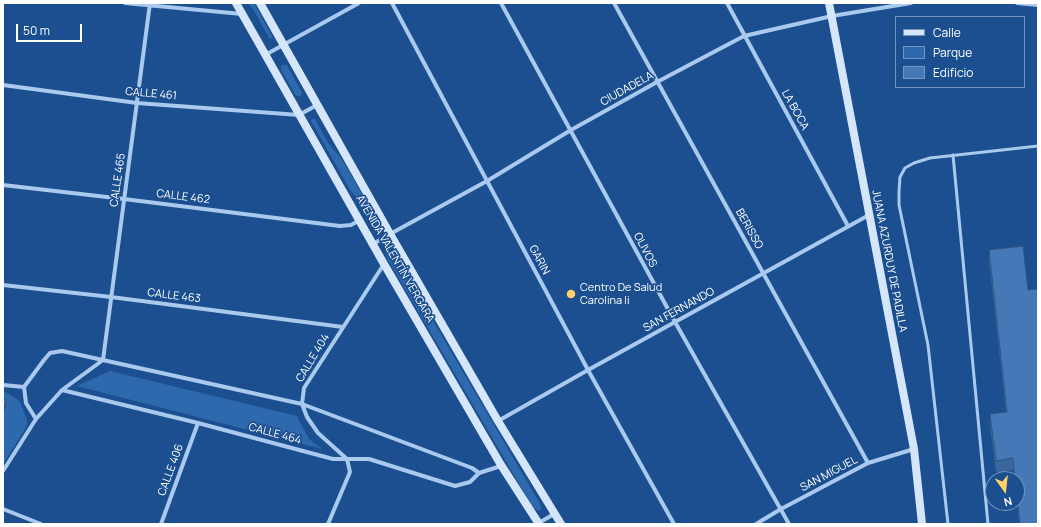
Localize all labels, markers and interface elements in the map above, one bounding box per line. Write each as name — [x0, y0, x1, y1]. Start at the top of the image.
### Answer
scale bar — [18, 16, 84, 42]
legend — [895, 16, 1025, 88]
text: 50 m — [23, 22, 50, 39]
text: Calle — [933, 24, 961, 41]
text: Parque — [933, 44, 972, 61]
text: Edificio — [933, 64, 973, 81]
street label: CIUDADELA — [598, 69, 656, 109]
street label: CALLE 461 — [125, 85, 177, 103]
street label: LA BOCA — [779, 88, 811, 132]
street label: CALLE 465 — [108, 152, 128, 208]
street label: CALLE 462 — [155, 187, 211, 207]
street label: JUANA AZURDUY DE PADILLA — [869, 189, 909, 333]
street label: AVENIDA VALENTÍN VERGARA — [353, 193, 437, 325]
street label: BERISSO — [733, 206, 765, 252]
street label: OLIVOS — [630, 230, 660, 270]
street label: GARIN — [526, 243, 552, 277]
place label: Centro De Salud Carolina Ii — [580, 281, 662, 307]
street label: SAN FERNANDO — [641, 285, 717, 335]
street label: CALLE 463 — [147, 286, 201, 306]
marker: Centro De Salud Carolina Ii — [565, 288, 577, 300]
street label: CALLE 404 — [293, 331, 333, 385]
street label: CALLE 464 — [247, 421, 303, 447]
street label: CALLE 406 — [156, 442, 186, 498]
street label: SAN MIGUEL — [798, 453, 860, 495]
north arrow — [985, 471, 1025, 511]
text: N — [1002, 494, 1014, 510]

